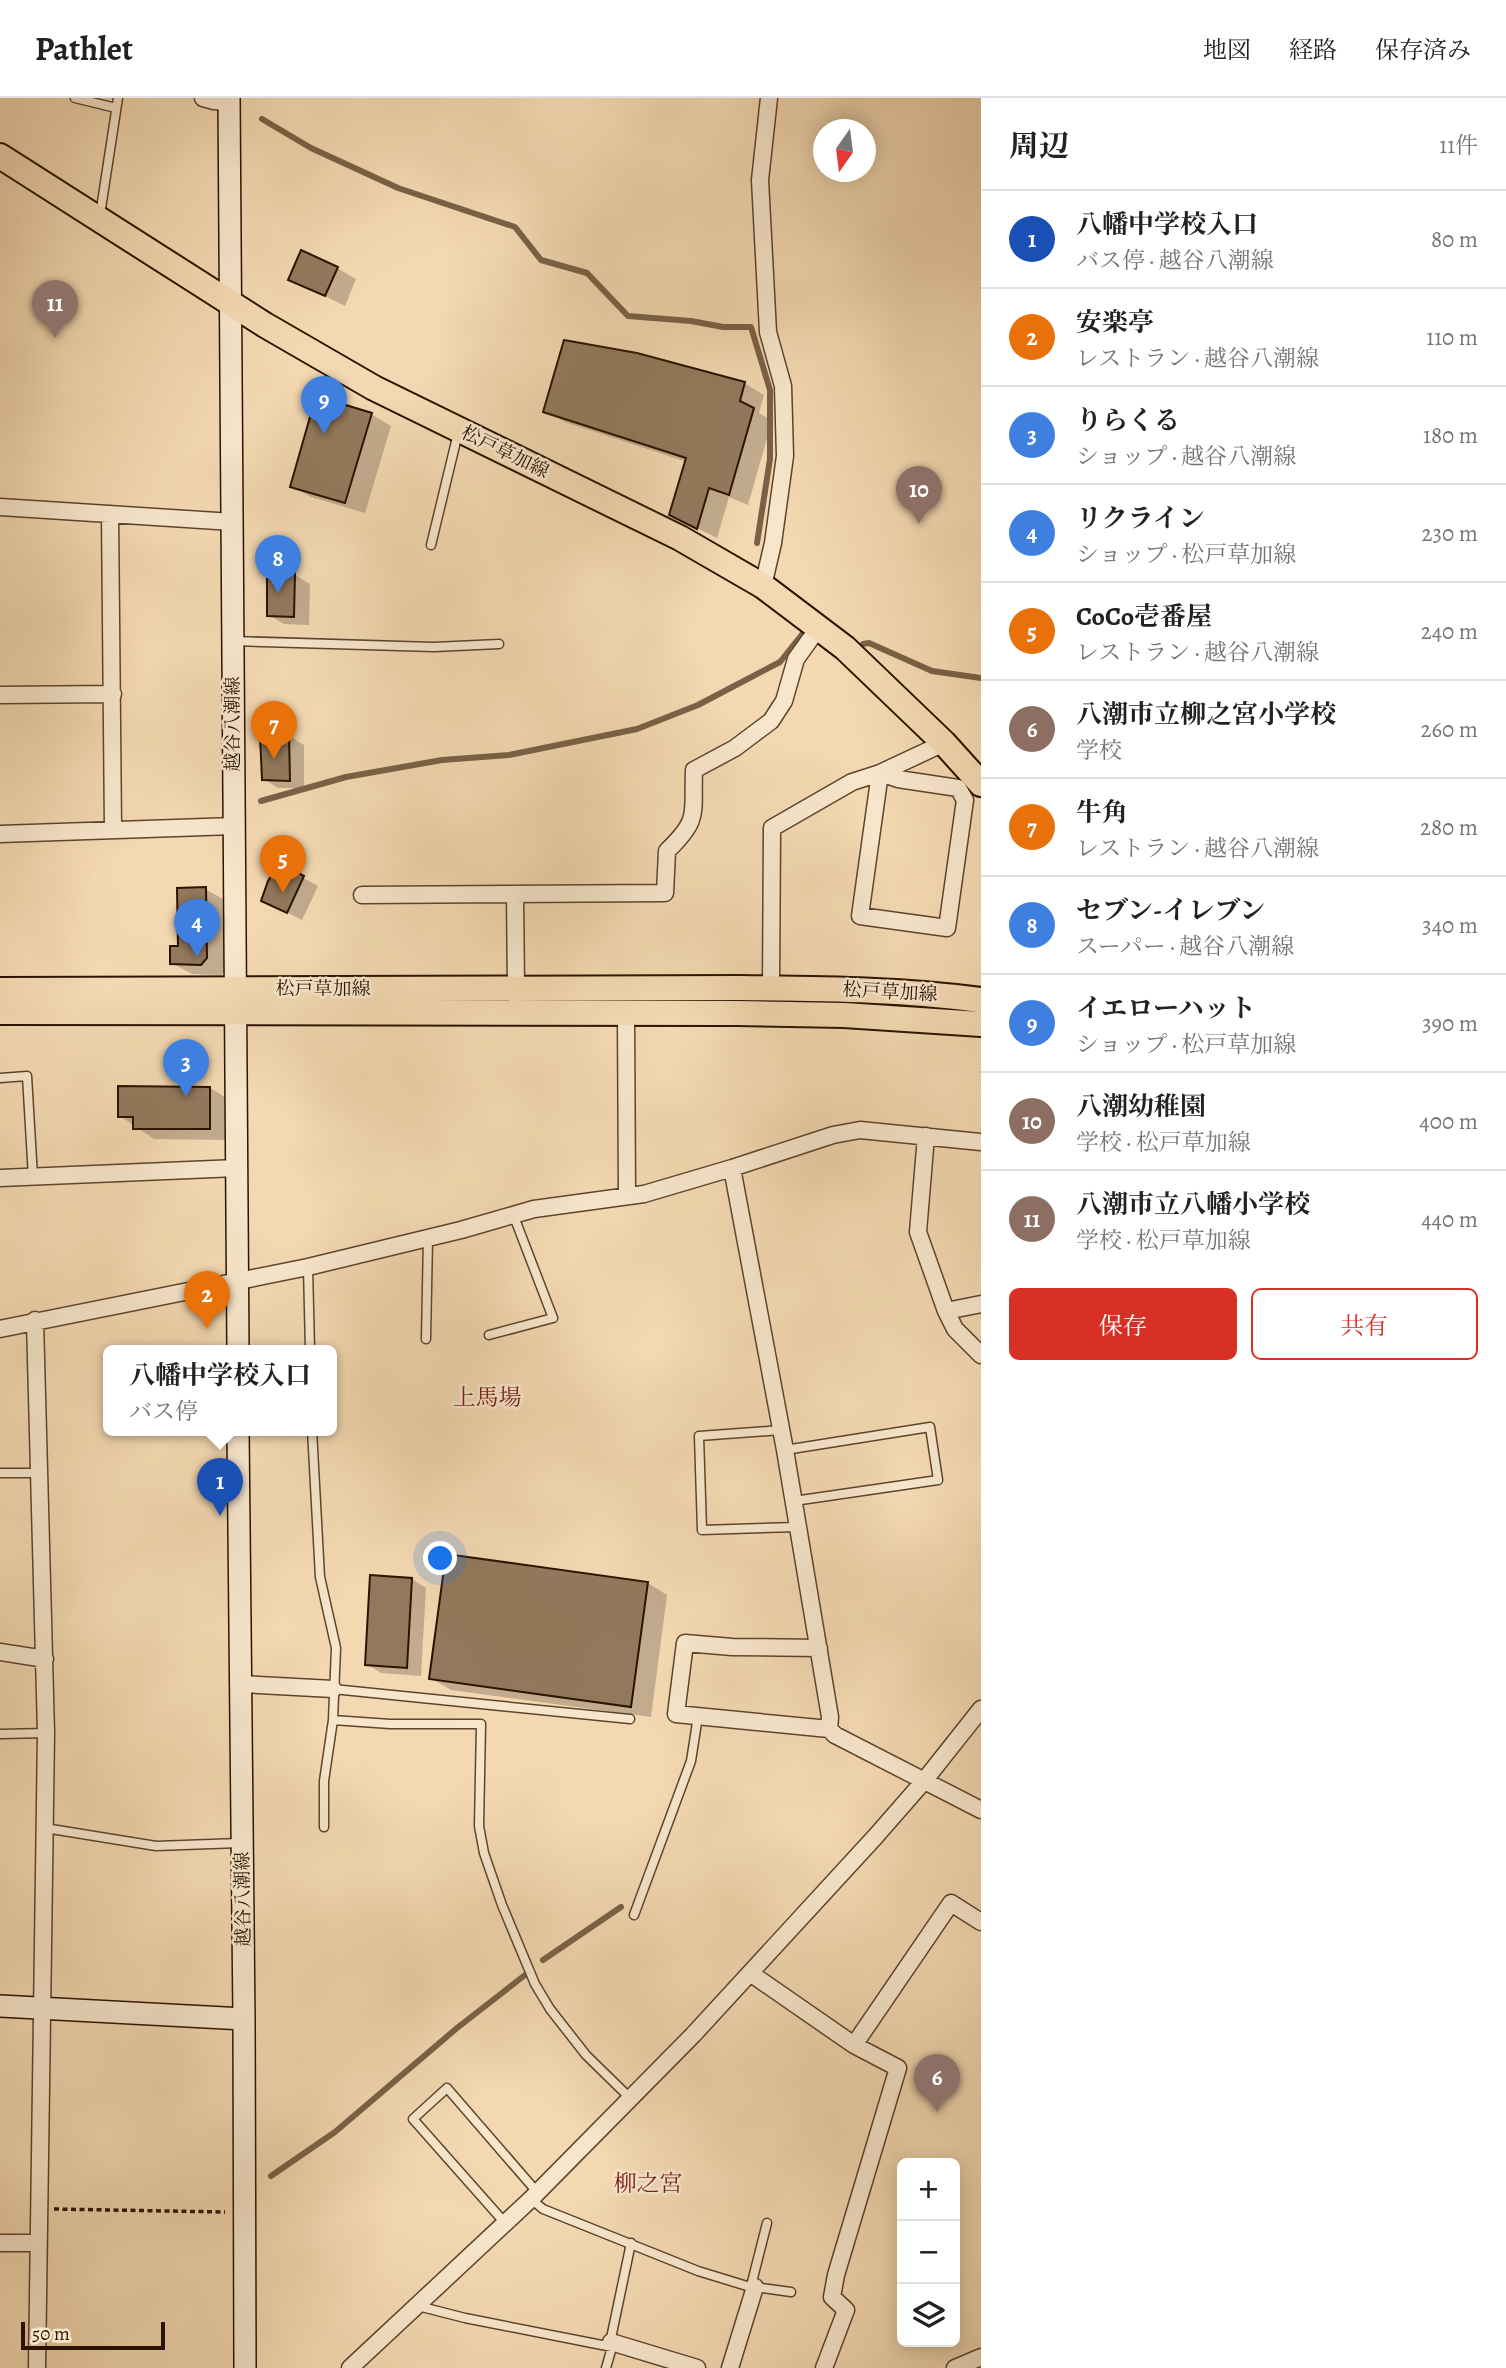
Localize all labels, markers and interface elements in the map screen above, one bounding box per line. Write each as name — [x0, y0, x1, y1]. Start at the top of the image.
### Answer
text: Pathlet — [35, 26, 133, 71]
text: 地図 — [1203, 34, 1251, 66]
text: 経路 — [1289, 34, 1337, 66]
text: 保存済み — [1375, 34, 1471, 66]
north arrow — [813, 119, 876, 182]
text: 周辺 — [1009, 126, 1069, 166]
text: 11件 — [1439, 130, 1478, 161]
text: 八幡中学校入口 — [1076, 207, 1258, 242]
text: 1 — [1028, 224, 1036, 255]
text: 80 m — [1431, 224, 1478, 255]
text: バス停 · 越谷八潮線 — [1076, 245, 1274, 276]
pin: 11 — [32, 280, 78, 338]
text: 安楽亭 — [1076, 305, 1154, 340]
text: 2 — [1026, 322, 1038, 353]
text: 110 m — [1426, 322, 1478, 353]
text: レストラン · 越谷八潮線 — [1076, 343, 1319, 374]
pin: 9 — [301, 376, 347, 434]
text: りらくる — [1076, 403, 1180, 438]
street label: 松戸草加線 — [457, 419, 553, 485]
text: 3 — [1027, 420, 1037, 451]
text: 180 m — [1423, 420, 1478, 451]
text: ショップ · 越谷八潮線 — [1076, 441, 1296, 472]
pin: 10 — [896, 466, 942, 524]
text: リクライン — [1076, 501, 1205, 536]
text: 4 — [1027, 518, 1037, 549]
text: 230 m — [1422, 518, 1478, 549]
pin: 8 — [255, 535, 301, 593]
text: ショップ · 松戸草加線 — [1076, 539, 1296, 570]
text: CoCo壱番屋 — [1076, 599, 1212, 634]
text: 5 — [1027, 616, 1037, 647]
text: 240 m — [1421, 616, 1478, 647]
text: レストラン · 越谷八潮線 — [1076, 637, 1319, 668]
street label: 越谷八潮線 — [220, 676, 246, 772]
text: 八潮市立柳之宮小学校 — [1076, 697, 1336, 732]
pin: 7 — [251, 701, 297, 759]
text: 6 — [1027, 714, 1037, 745]
text: 260 m — [1420, 714, 1478, 745]
text: 学校 — [1076, 735, 1122, 766]
text: 牛角 — [1076, 795, 1128, 830]
text: 7 — [1027, 812, 1037, 843]
text: 280 m — [1420, 812, 1478, 843]
text: レストラン · 越谷八潮線 — [1076, 833, 1319, 864]
pin: 5 — [260, 835, 306, 893]
text: セブン-イレブン — [1076, 893, 1265, 928]
pin: 4 — [174, 899, 220, 957]
text: 8 — [1026, 910, 1038, 941]
text: 340 m — [1422, 910, 1478, 941]
text: スーパー · 越谷八潮線 — [1076, 931, 1294, 962]
street label: 松戸草加線 — [275, 976, 371, 1002]
street label: 松戸草加線 — [842, 977, 938, 1007]
text: イエローハット — [1076, 991, 1256, 1026]
text: 9 — [1027, 1008, 1037, 1039]
text: 390 m — [1422, 1008, 1478, 1039]
text: ショップ · 松戸草加線 — [1076, 1029, 1296, 1060]
pin: 3 — [163, 1039, 209, 1097]
text: 八潮幼稚園 — [1076, 1089, 1206, 1124]
text: 10 — [1022, 1106, 1042, 1137]
text: 400 m — [1419, 1106, 1478, 1137]
text: 学校 · 松戸草加線 — [1076, 1127, 1251, 1158]
text: 八潮市立八幡小学校 — [1076, 1187, 1310, 1222]
text: 11 — [1024, 1204, 1040, 1235]
text: 440 m — [1421, 1204, 1478, 1235]
text: 学校 · 松戸草加線 — [1076, 1225, 1251, 1256]
pin: 2 — [184, 1271, 230, 1329]
button: 保存 — [1009, 1288, 1237, 1360]
button: 共有 — [1251, 1288, 1478, 1360]
popup — [103, 1345, 337, 1436]
text: 八幡中学校入口 — [129, 1358, 311, 1393]
district label: 上馬場 — [453, 1382, 522, 1413]
text: バス停 — [129, 1396, 198, 1427]
pin: 1 — [197, 1458, 243, 1516]
your location — [423, 1541, 457, 1575]
street label: 越谷八潮線 — [229, 1851, 257, 1947]
pin: 6 — [914, 2054, 960, 2112]
map controls — [897, 2158, 960, 2347]
button: + — [897, 2158, 960, 2221]
district label: 柳之宮 — [614, 2168, 683, 2199]
button: − — [897, 2221, 960, 2284]
button: layers — [897, 2284, 960, 2347]
scale bar — [21, 2319, 164, 2351]
text: 50 m — [32, 2321, 70, 2347]

